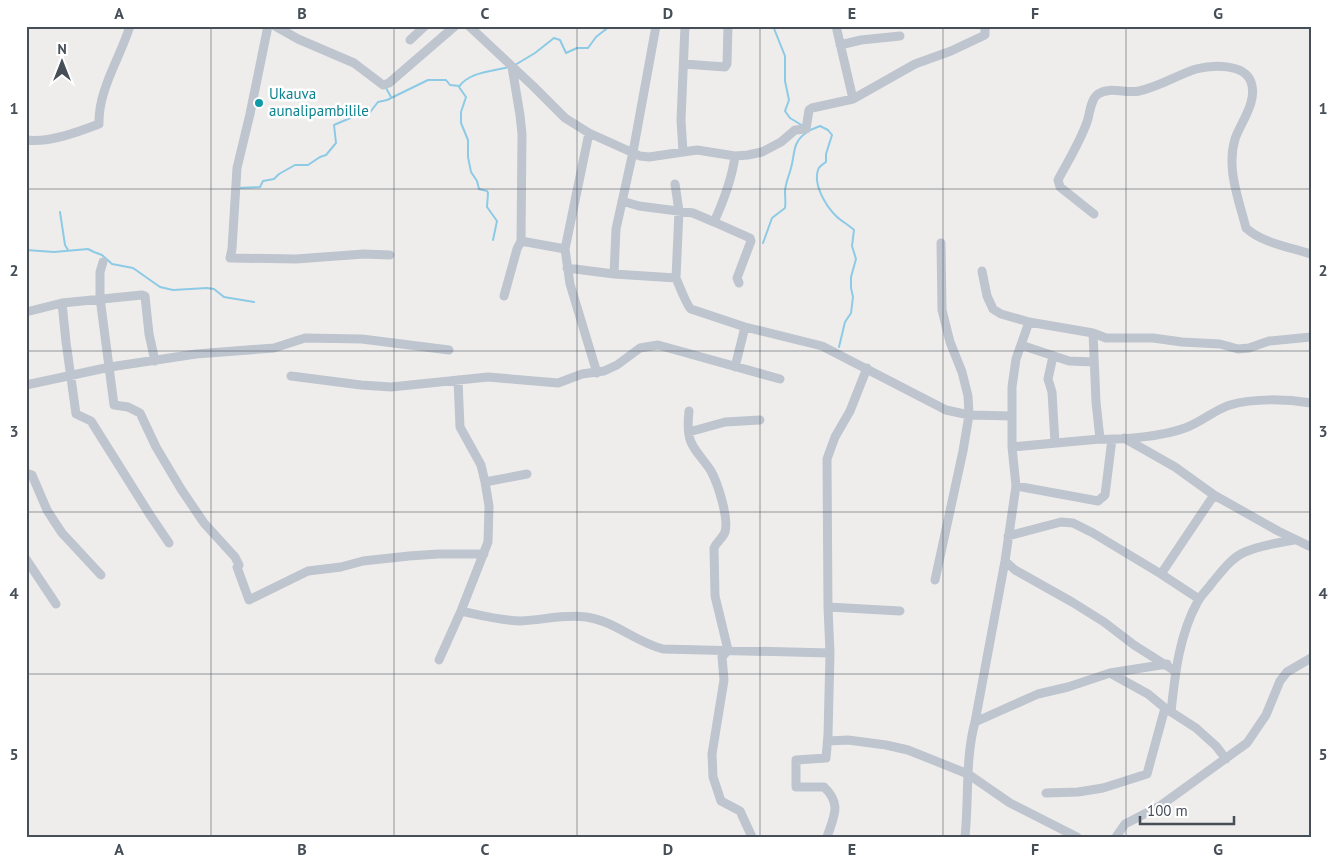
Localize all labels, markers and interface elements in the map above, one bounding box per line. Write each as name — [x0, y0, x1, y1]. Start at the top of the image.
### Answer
text: A — [114, 3, 124, 23]
text: B — [297, 3, 307, 23]
text: C — [481, 3, 490, 23]
text: D — [663, 3, 673, 23]
text: E — [848, 3, 856, 23]
text: F — [1031, 3, 1039, 23]
text: G — [1213, 3, 1223, 23]
north arrow — [38, 38, 88, 88]
text: N — [57, 40, 67, 58]
place label: Ukauva aunalipambilile — [269, 84, 369, 120]
marker: Ukauva aunalipambilile — [253, 97, 265, 109]
text: 1 — [9, 98, 19, 118]
text: 1 — [1318, 98, 1328, 118]
text: 2 — [9, 260, 19, 280]
text: 2 — [1318, 260, 1328, 280]
text: 3 — [9, 421, 19, 441]
text: 3 — [1318, 421, 1328, 441]
text: 4 — [9, 583, 19, 603]
text: 4 — [1318, 583, 1328, 603]
text: 5 — [9, 744, 19, 764]
text: 5 — [1318, 744, 1328, 764]
scale bar — [1140, 793, 1233, 825]
text: 100 m — [1147, 801, 1188, 820]
text: A — [114, 839, 124, 859]
text: B — [297, 839, 307, 859]
text: C — [481, 839, 490, 859]
text: D — [663, 839, 673, 859]
text: E — [848, 839, 856, 859]
text: F — [1031, 839, 1039, 859]
text: G — [1213, 839, 1223, 859]

